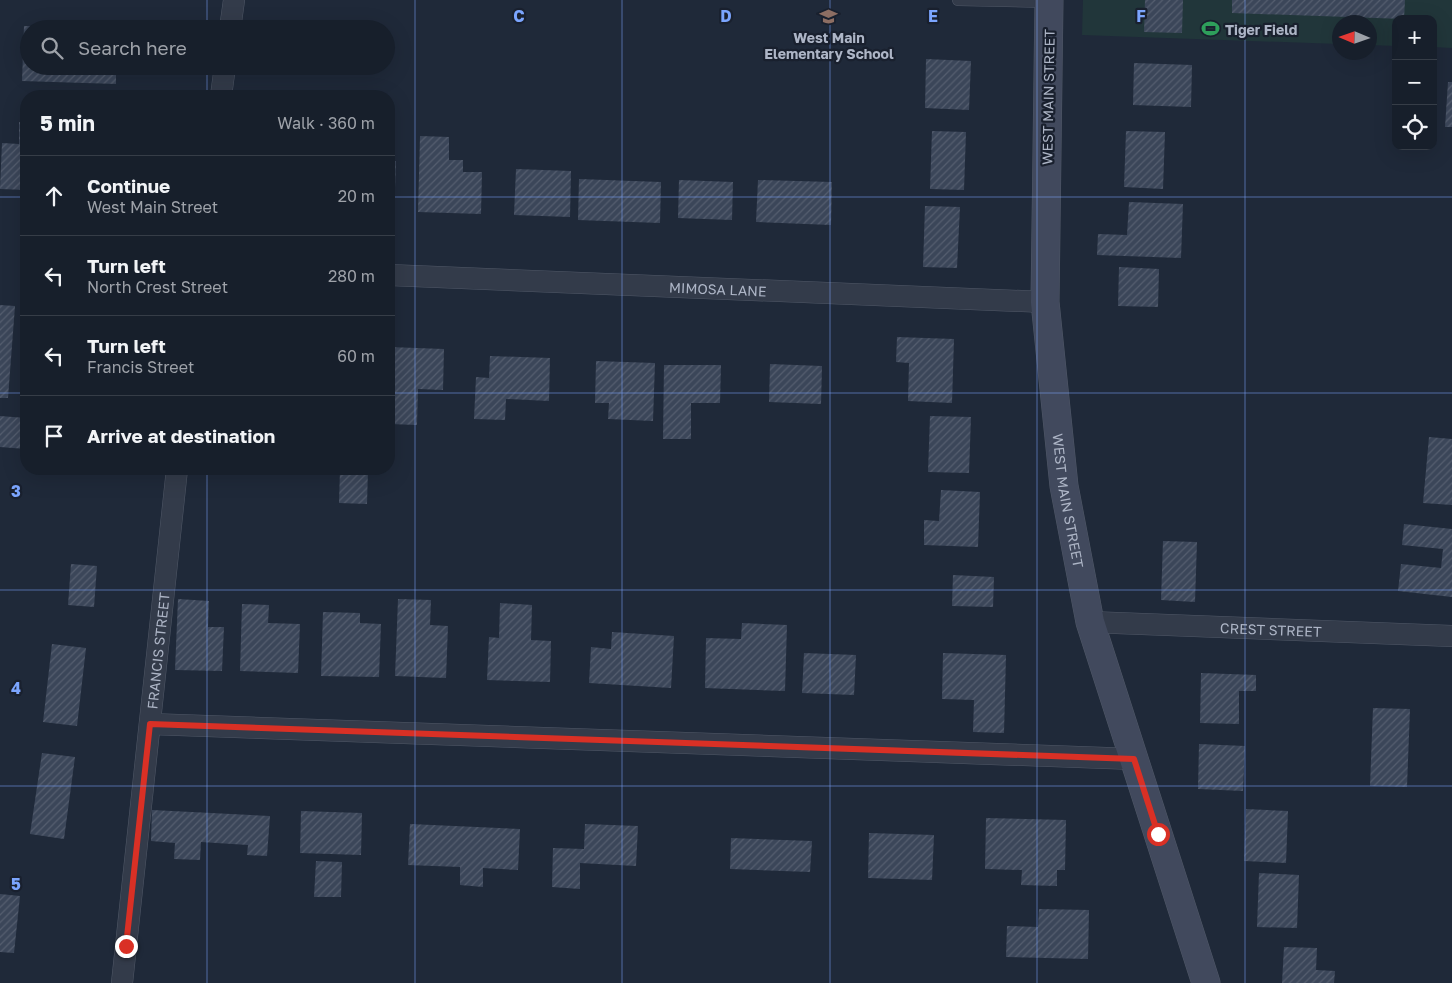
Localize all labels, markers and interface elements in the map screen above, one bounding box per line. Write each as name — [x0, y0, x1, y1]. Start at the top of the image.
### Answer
text: C — [513, 6, 525, 26]
text: D — [720, 6, 732, 26]
text: E — [928, 6, 938, 26]
text: F — [1136, 6, 1146, 26]
school or university icon: West Main Elementary School — [819, 7, 839, 27]
north arrow — [1332, 15, 1377, 60]
map controls — [1392, 15, 1437, 150]
button: + — [1392, 15, 1437, 60]
sports icon: Tiger Field — [1201, 19, 1221, 39]
search box — [20, 20, 395, 75]
place label: Tiger Field — [1225, 21, 1297, 38]
place label: West Main Elementary School — [764, 29, 894, 62]
street label: WEST MAIN STREET — [1038, 29, 1058, 165]
icon: search — [38, 34, 66, 62]
text: Search here — [78, 36, 187, 59]
button: − — [1392, 60, 1437, 105]
button: locate — [1392, 105, 1437, 150]
text: 5 min — [40, 110, 95, 136]
text: Walk · 360 m — [277, 113, 375, 133]
text: Continue — [87, 174, 170, 197]
icon: ahead — [40, 182, 68, 210]
text: 20 m — [338, 186, 375, 206]
text: West Main Street — [87, 197, 218, 217]
text: Turn left — [87, 254, 166, 277]
icon: left — [40, 262, 68, 290]
text: 280 m — [328, 266, 375, 286]
text: North Crest Street — [87, 277, 228, 297]
street label: MIMOSA LANE — [669, 278, 767, 299]
text: Turn left — [87, 334, 166, 357]
icon: left — [40, 342, 68, 370]
text: 60 m — [337, 346, 375, 366]
text: Francis Street — [87, 357, 194, 377]
icon: arrive — [40, 422, 68, 450]
text: Arrive at destination — [87, 424, 275, 447]
street label: WEST MAIN STREET — [1050, 432, 1088, 569]
text: 3 — [11, 481, 21, 501]
street label: FRANCIS STREET — [143, 591, 172, 710]
street label: CREST STREET — [1220, 619, 1322, 639]
text: 4 — [11, 678, 21, 698]
route start — [1147, 823, 1170, 846]
text: 5 — [11, 874, 21, 894]
route end — [115, 935, 138, 958]

